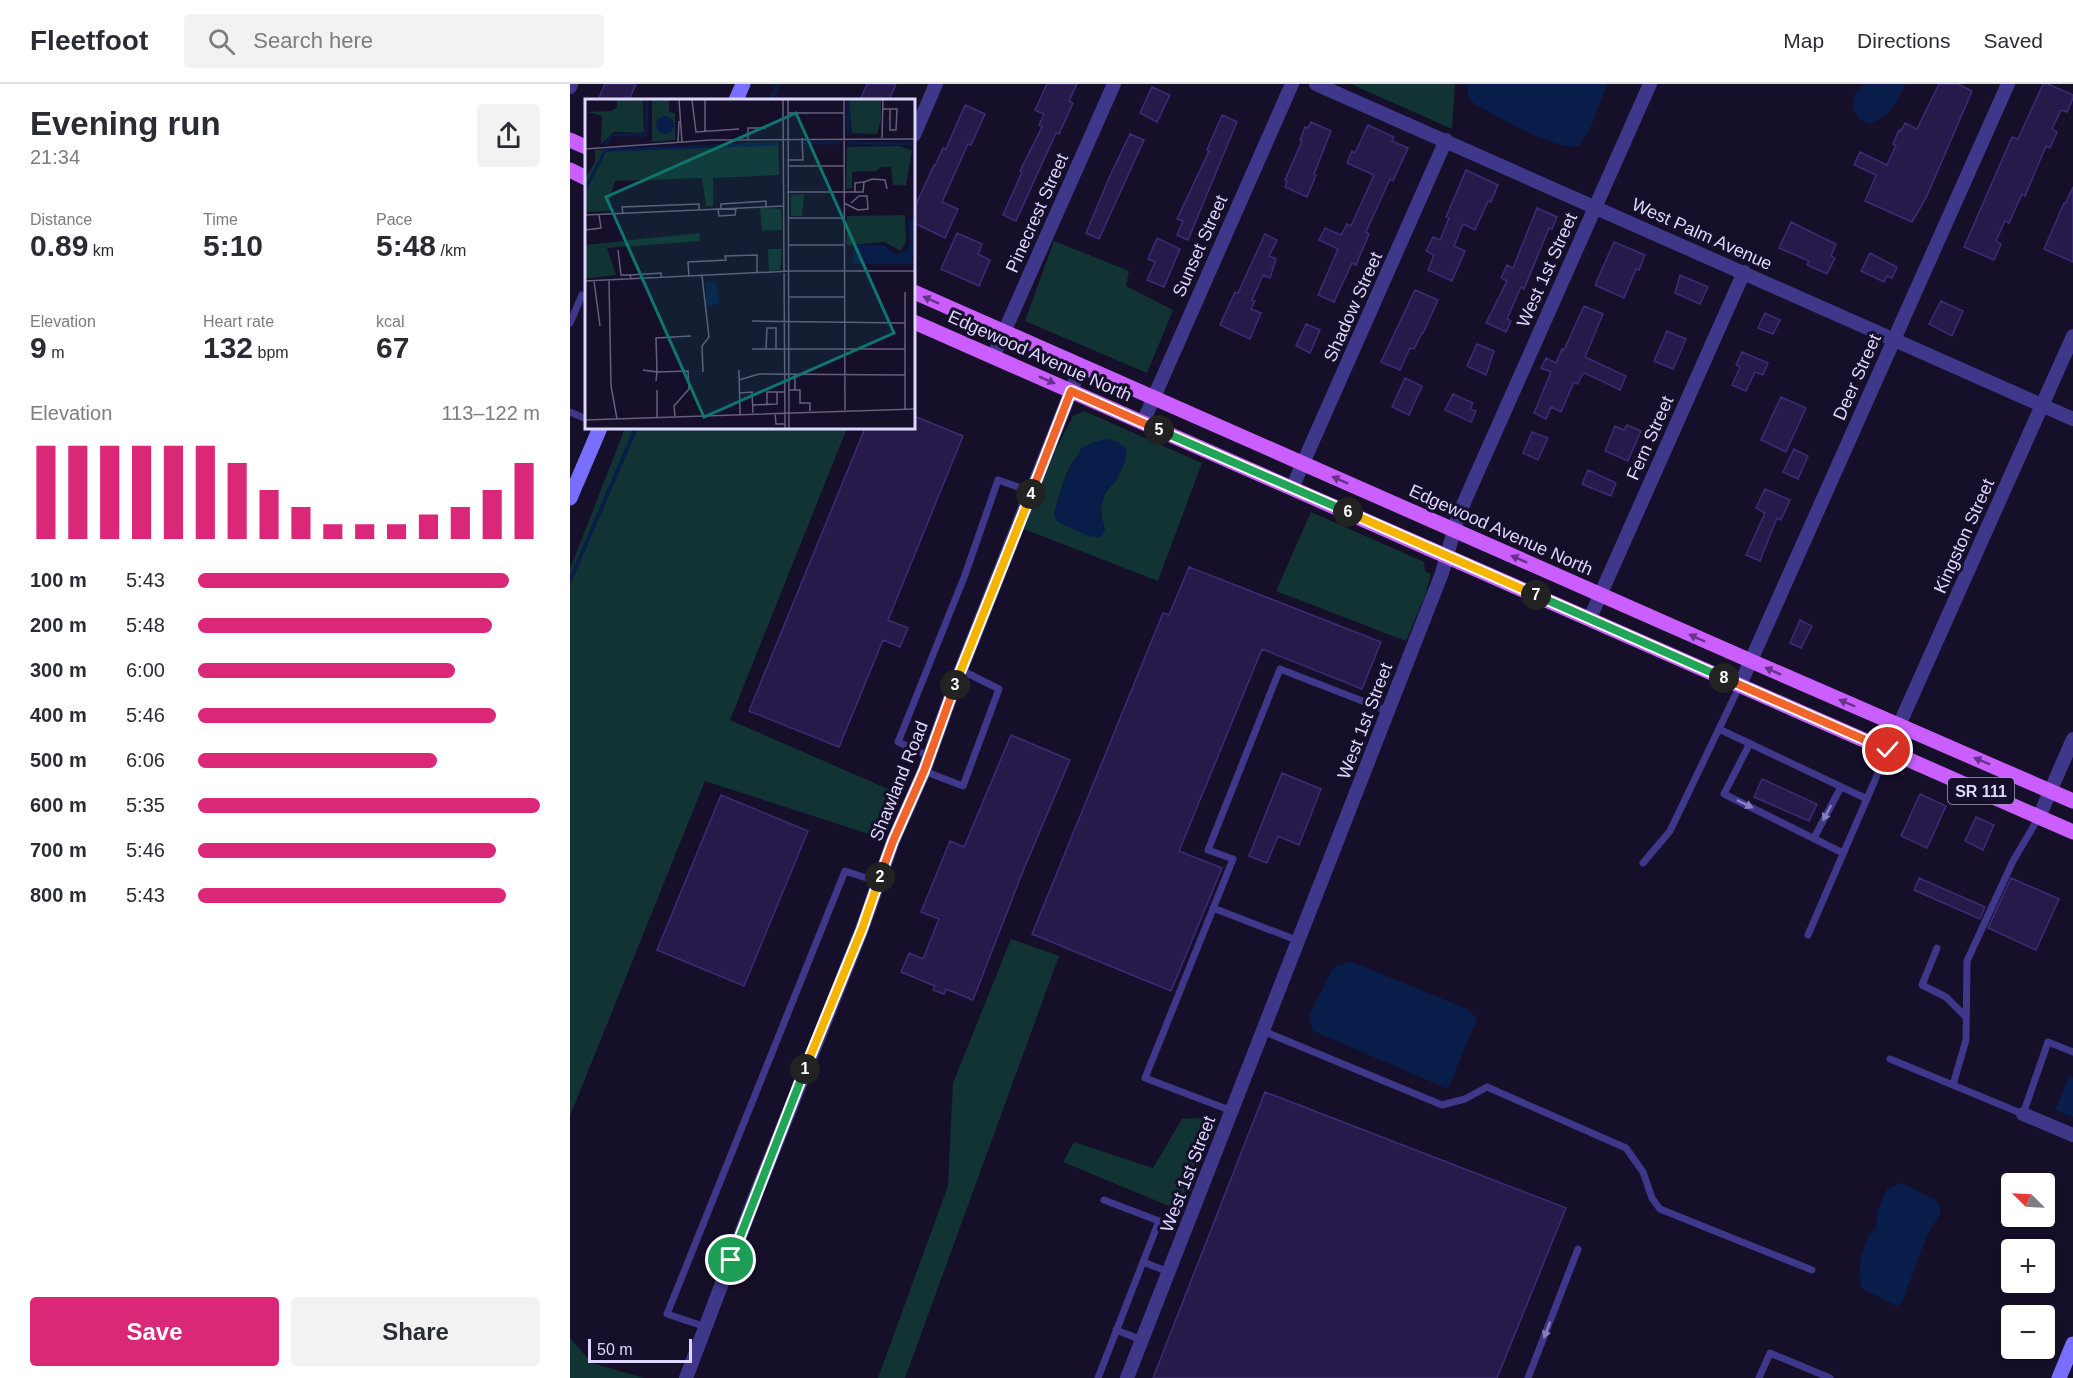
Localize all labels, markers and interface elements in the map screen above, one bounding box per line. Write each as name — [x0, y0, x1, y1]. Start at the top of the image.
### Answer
search box — [184, 14, 604, 68]
text: Fleetfoot — [30, 25, 148, 56]
icon: search — [205, 25, 238, 58]
text: Search here — [253, 28, 373, 53]
text: Map — [1783, 29, 1824, 52]
text: Directions — [1857, 29, 1950, 52]
text: Saved — [1983, 29, 2043, 52]
inset map — [585, 99, 915, 429]
button: share — [477, 104, 540, 167]
text: Evening run — [30, 105, 221, 142]
text: 21:34 — [30, 146, 80, 168]
street label: Pinecrest Street — [1002, 150, 1072, 276]
street label: Sunset Street — [1169, 192, 1231, 300]
street label: West Palm Avenue — [1629, 194, 1775, 274]
street label: West 1st Street — [1513, 210, 1581, 330]
text: Distance — [30, 211, 92, 228]
text: Time — [203, 211, 238, 228]
text: Pace — [376, 211, 412, 228]
text: 0.89 — [30, 229, 88, 262]
text: 5:10 — [203, 229, 263, 262]
text: 5:48 — [376, 229, 436, 262]
text: km — [88, 242, 114, 259]
text: /km — [436, 242, 466, 259]
street label: Shadow Street — [1320, 249, 1386, 365]
one-way arrow — [922, 295, 940, 305]
street label: Edgewood Avenue North — [945, 306, 1135, 406]
text: Elevation — [30, 313, 96, 330]
text: Heart rate — [203, 313, 274, 330]
text: kcal — [376, 313, 404, 330]
text: 9 — [30, 331, 47, 364]
text: 132 — [203, 331, 253, 364]
text: 67 — [376, 331, 409, 364]
street label: Deer Street — [1829, 331, 1885, 423]
text: m — [47, 344, 64, 361]
text: bpm — [253, 344, 289, 361]
one-way arrow — [1038, 376, 1056, 386]
street label: Fern Street — [1623, 393, 1677, 483]
text: Elevation — [30, 402, 112, 424]
text: 113–122 m — [441, 402, 540, 424]
pin: 5 — [1144, 415, 1174, 445]
text: 5 — [1155, 421, 1163, 438]
one-way arrow — [1331, 475, 1349, 485]
street label: Kingston Street — [1930, 476, 1998, 596]
pin: 4 — [1016, 479, 1046, 509]
street label: Edgewood Avenue North — [1406, 480, 1596, 580]
text: 4 — [1027, 485, 1035, 502]
pin: 6 — [1333, 497, 1363, 527]
text: 6 — [1344, 503, 1352, 520]
one-way arrow — [1509, 554, 1527, 564]
text: 100 m — [30, 569, 87, 591]
text: 5:43 — [126, 569, 165, 591]
pin: 7 — [1521, 580, 1551, 610]
text: 7 — [1532, 586, 1540, 603]
text: 200 m — [30, 614, 87, 636]
text: 5:48 — [126, 614, 165, 636]
one-way arrow — [1688, 632, 1706, 642]
text: 300 m — [30, 659, 87, 681]
text: 6:00 — [126, 659, 165, 681]
street label: West 1st Street — [1334, 660, 1396, 782]
pin: 8 — [1709, 663, 1739, 693]
one-way arrow — [1764, 666, 1782, 676]
text: 8 — [1720, 669, 1728, 686]
pin: 3 — [940, 670, 970, 700]
text: 3 — [951, 676, 959, 693]
one-way arrow — [1838, 698, 1856, 708]
text: 400 m — [30, 704, 87, 726]
text: 5:46 — [126, 704, 165, 726]
street label: Shawland Road — [866, 718, 932, 844]
pin — [1862, 724, 1913, 775]
icon: check — [1871, 733, 1904, 766]
text: 500 m — [30, 749, 87, 771]
text: 6:06 — [126, 749, 165, 771]
one-way arrow — [1972, 756, 1990, 766]
road number: SR 111 — [1948, 778, 2014, 804]
text: 600 m — [30, 794, 87, 816]
text: 5:35 — [126, 794, 165, 816]
one-way arrow — [1737, 799, 1754, 809]
one-way arrow — [1822, 804, 1832, 821]
text: 700 m — [30, 839, 87, 861]
text: 5:46 — [126, 839, 165, 861]
pin: 2 — [865, 862, 895, 892]
text: 2 — [876, 868, 884, 885]
text: 800 m — [30, 884, 87, 906]
text: 5:43 — [126, 884, 165, 906]
pin: 1 — [790, 1054, 820, 1084]
text: 1 — [801, 1060, 809, 1077]
street label: West 1st Street — [1157, 1113, 1219, 1235]
north arrow — [2001, 1173, 2055, 1227]
map controls — [2001, 1173, 2055, 1359]
pin — [705, 1234, 756, 1285]
button: + — [2001, 1239, 2055, 1293]
icon: arrive — [714, 1243, 747, 1276]
button: Save — [30, 1297, 279, 1366]
button: Share — [291, 1297, 540, 1366]
button: − — [2001, 1305, 2055, 1359]
one-way arrow — [1541, 1321, 1551, 1339]
scale bar — [588, 1336, 692, 1364]
text: 50 m — [597, 1341, 633, 1358]

